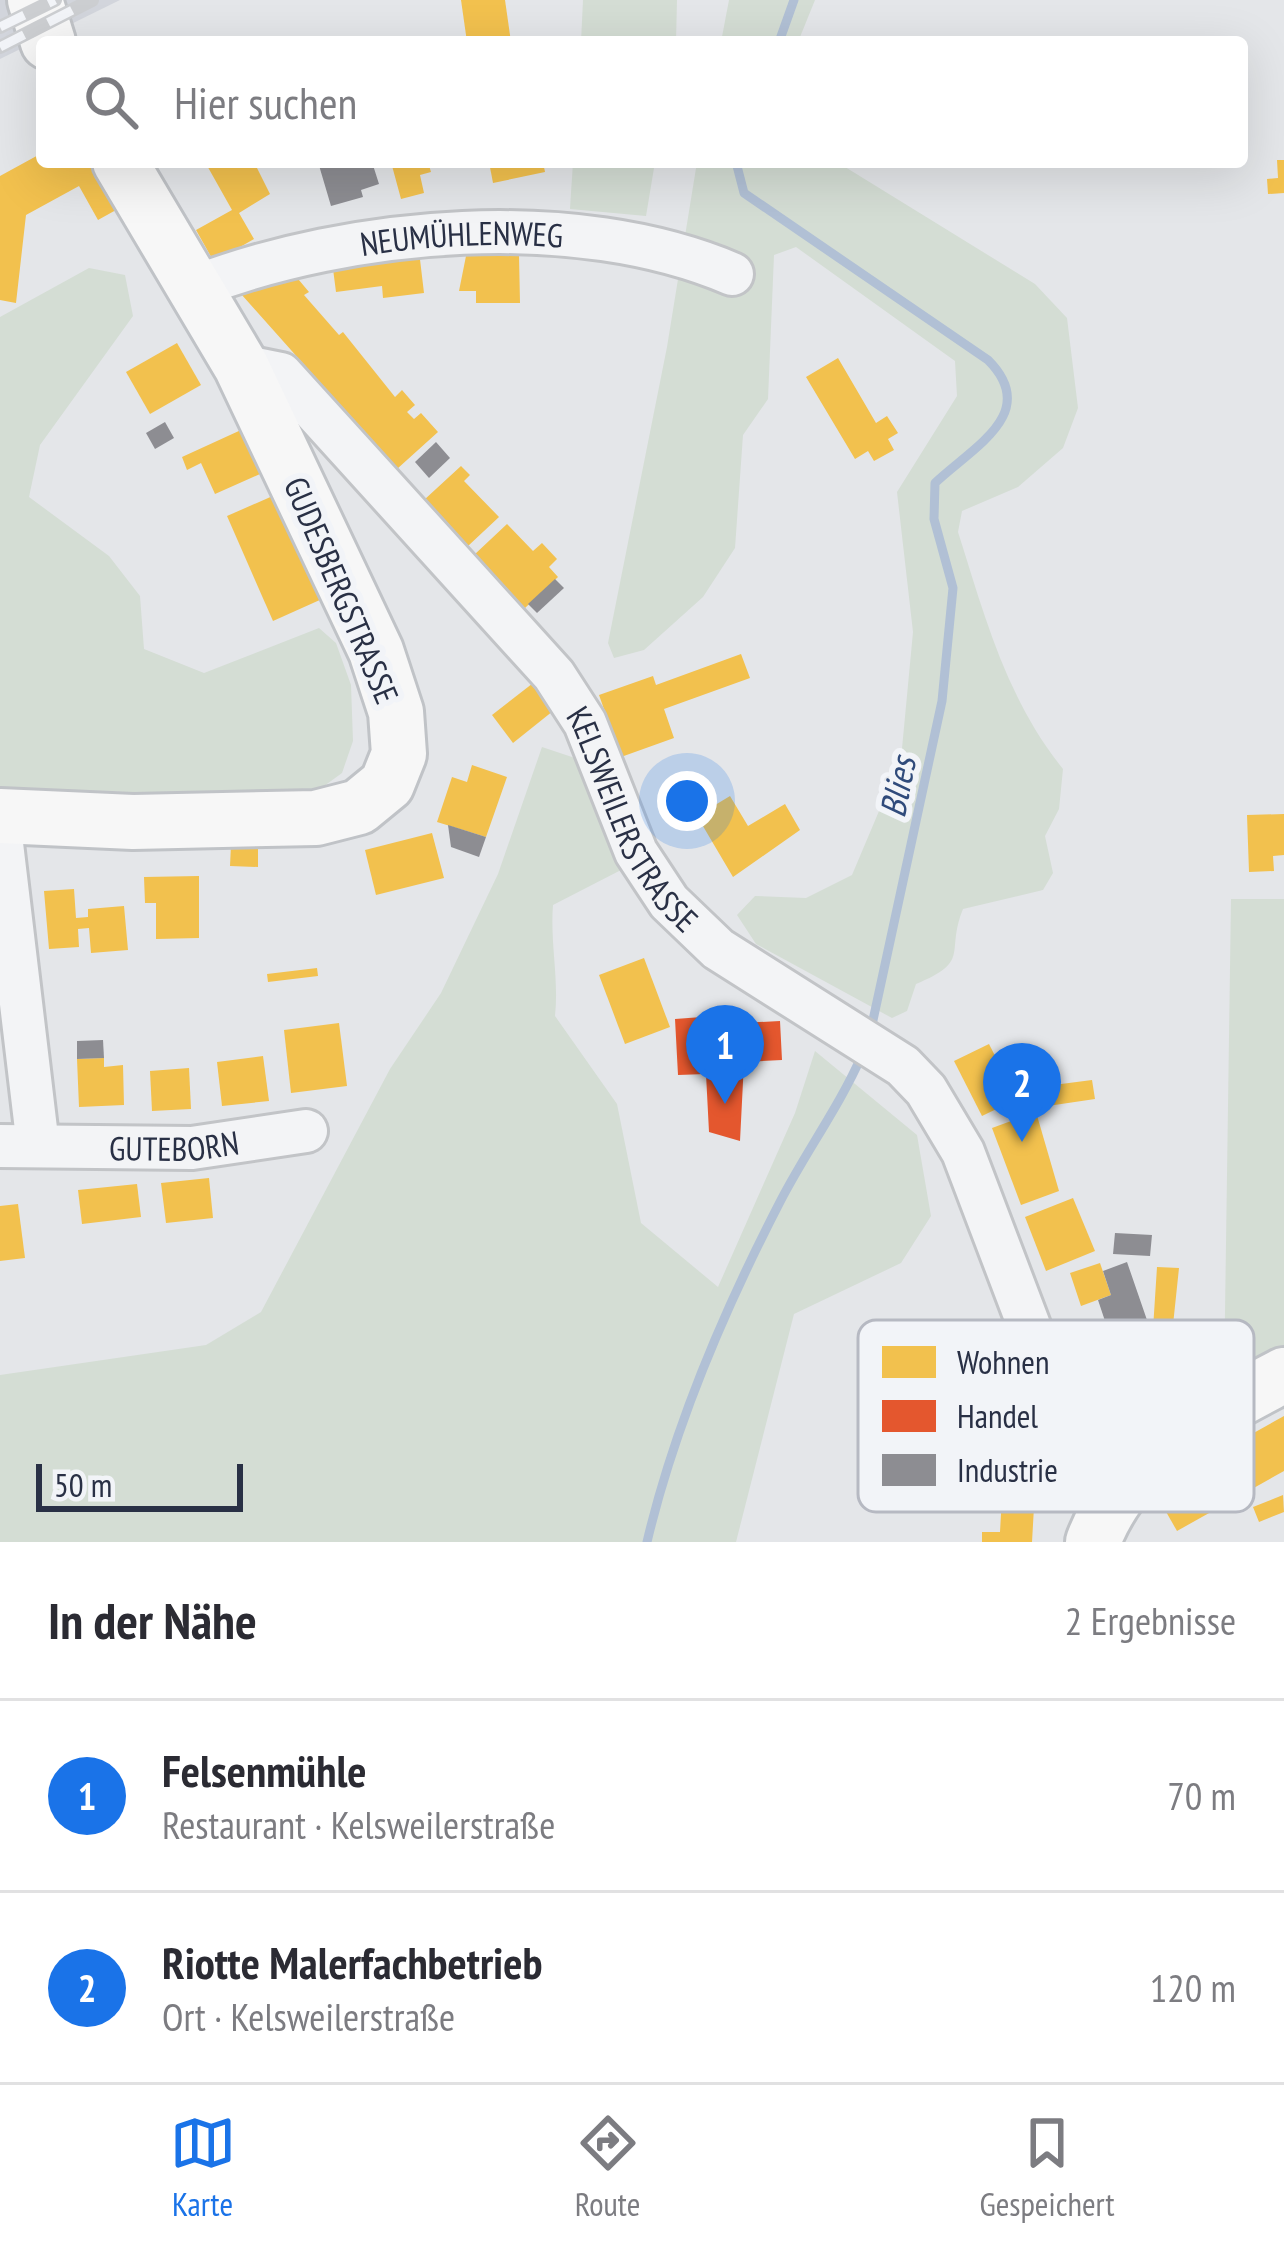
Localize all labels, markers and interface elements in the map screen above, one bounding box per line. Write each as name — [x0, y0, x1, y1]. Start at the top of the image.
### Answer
search box — [36, 36, 1248, 168]
icon: search — [78, 69, 144, 135]
text: Hier suchen — [174, 73, 357, 131]
street label: NEUMÜHLENWEG — [357, 211, 565, 265]
street label: GUDESBERGSTRASSE — [275, 470, 409, 710]
street label: KELSWEILERSTRASSE — [558, 698, 708, 940]
water label: Blies — [868, 749, 927, 821]
your location — [657, 771, 717, 831]
pin: 1 — [686, 1005, 764, 1104]
pin: 2 — [983, 1043, 1061, 1142]
street label: GUTEBORN — [109, 1120, 241, 1170]
legend — [858, 1320, 1254, 1512]
text: Wohnen — [957, 1340, 1049, 1383]
text: Handel — [957, 1394, 1038, 1437]
text: Industrie — [957, 1448, 1058, 1491]
scale bar — [36, 1458, 243, 1511]
text: 50 m — [54, 1463, 112, 1506]
text: In der Nähe — [48, 1587, 257, 1653]
text: 2 Ergebnisse — [1065, 1595, 1236, 1646]
text: Felsenmühle — [162, 1741, 367, 1799]
text: 1 — [78, 1770, 96, 1821]
text: 70 m — [1167, 1770, 1236, 1821]
text: Restaurant · Kelsweilerstraße — [162, 1799, 555, 1850]
text: Riotte Malerfachbetrieb — [162, 1933, 542, 1991]
text: 2 — [78, 1962, 96, 2013]
text: 120 m — [1150, 1962, 1236, 2013]
text: Ort · Kelsweilerstraße — [162, 1991, 455, 2042]
tab: Karte — [170, 2110, 236, 2225]
tab: Route — [575, 2110, 641, 2225]
tab: Gespeichert — [980, 2110, 1114, 2225]

